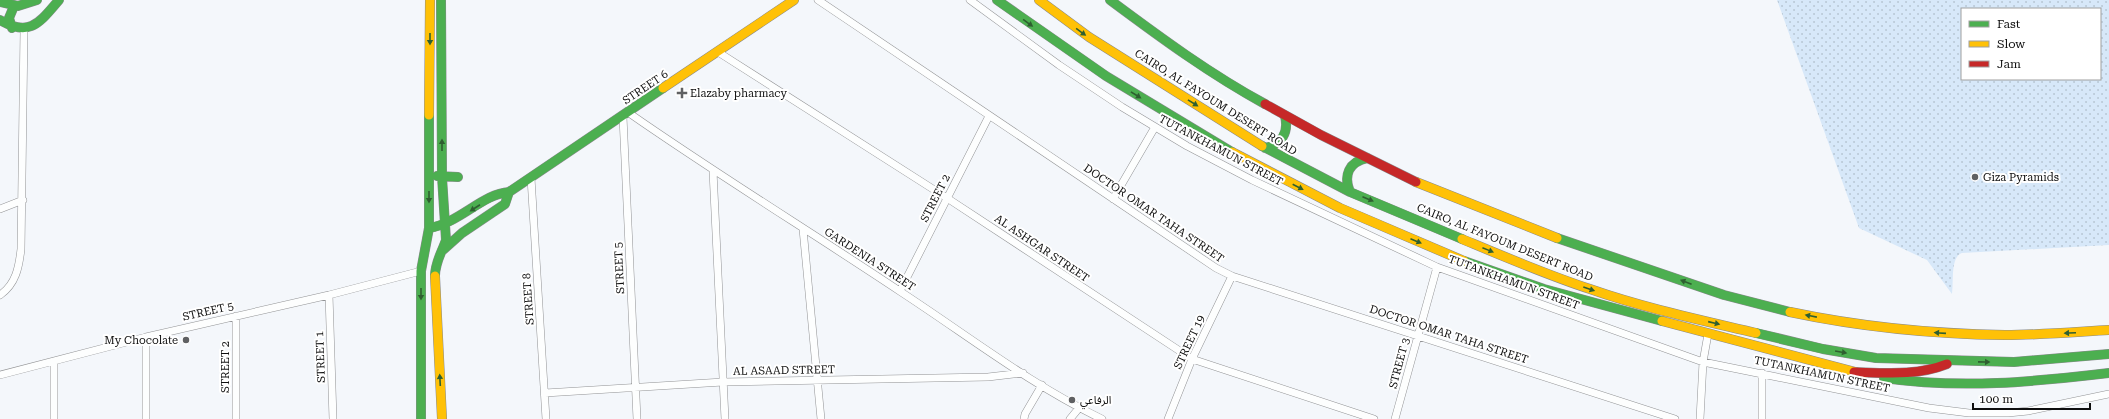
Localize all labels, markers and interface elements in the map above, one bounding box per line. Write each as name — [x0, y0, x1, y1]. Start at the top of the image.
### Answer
legend — [1961, 8, 2101, 80]
text: Fast — [1997, 17, 2021, 31]
one-way arrow — [1023, 19, 1034, 27]
one-way arrow — [1076, 28, 1087, 36]
one-way arrow — [426, 33, 433, 45]
text: Slow — [1997, 37, 2025, 51]
street label: CAIRO, AL FAYOUM DESERT ROAD — [1132, 47, 1299, 158]
text: Jam — [1997, 57, 2021, 71]
street label: STREET 6 — [620, 67, 670, 107]
place label: Elazaby pharmacy — [690, 87, 788, 100]
marker: Elazaby pharmacy — [677, 88, 687, 98]
one-way arrow — [1130, 92, 1142, 99]
one-way arrow — [1187, 99, 1199, 106]
street label: TUTANKHAMUN STREET — [1157, 112, 1285, 189]
one-way arrow — [439, 138, 445, 151]
street label: DOCTOR OMAR TAHA STREET — [1081, 162, 1226, 265]
place label: Giza Pyramids — [1983, 171, 2059, 184]
street label: STREET 2 — [918, 172, 953, 224]
marker: Giza Pyramids — [1970, 172, 1980, 182]
one-way arrow — [1293, 183, 1304, 190]
one-way arrow — [426, 191, 432, 204]
one-way arrow — [1362, 197, 1374, 203]
street label: CAIRO, AL FAYOUM DESERT ROAD — [1415, 201, 1595, 284]
one-way arrow — [470, 204, 480, 212]
street label: AL ASHGAR STREET — [992, 212, 1091, 285]
street label: GARDENIA STREET — [822, 225, 918, 294]
one-way arrow — [1411, 238, 1422, 244]
street label: STREET 5 — [612, 242, 627, 294]
one-way arrow — [1482, 247, 1494, 253]
street label: TUTANKHAMUN STREET — [1447, 253, 1581, 312]
street label: STREET 8 — [520, 273, 537, 325]
one-way arrow — [1680, 278, 1692, 284]
one-way arrow — [1583, 286, 1595, 292]
one-way arrow — [418, 288, 424, 301]
street label: STREET 5 — [181, 299, 235, 324]
street label: DOCTOR OMAR TAHA STREET — [1368, 303, 1530, 366]
street label: STREET 19 — [1171, 313, 1208, 371]
one-way arrow — [1805, 313, 1818, 319]
one-way arrow — [1708, 320, 1720, 326]
one-way arrow — [1934, 330, 1946, 337]
one-way arrow — [2064, 330, 2076, 337]
street label: STREET 1 — [313, 331, 328, 383]
place label: My Chocolate — [104, 334, 178, 347]
marker: My Chocolate — [181, 335, 191, 345]
street label: STREET 3 — [1386, 336, 1412, 390]
street label: STREET 2 — [219, 341, 232, 393]
one-way arrow — [1835, 349, 1847, 355]
street label: TUTANKHAMUN STREET — [1753, 354, 1891, 395]
one-way arrow — [1978, 359, 1991, 365]
street label: AL ASAAD STREET — [733, 363, 835, 378]
one-way arrow — [437, 374, 444, 386]
scale bar — [1973, 385, 2090, 411]
text: 100 m — [1979, 392, 2013, 406]
place label: الرفاعي — [1080, 394, 1111, 410]
marker: الرفاعي — [1067, 395, 1077, 405]

